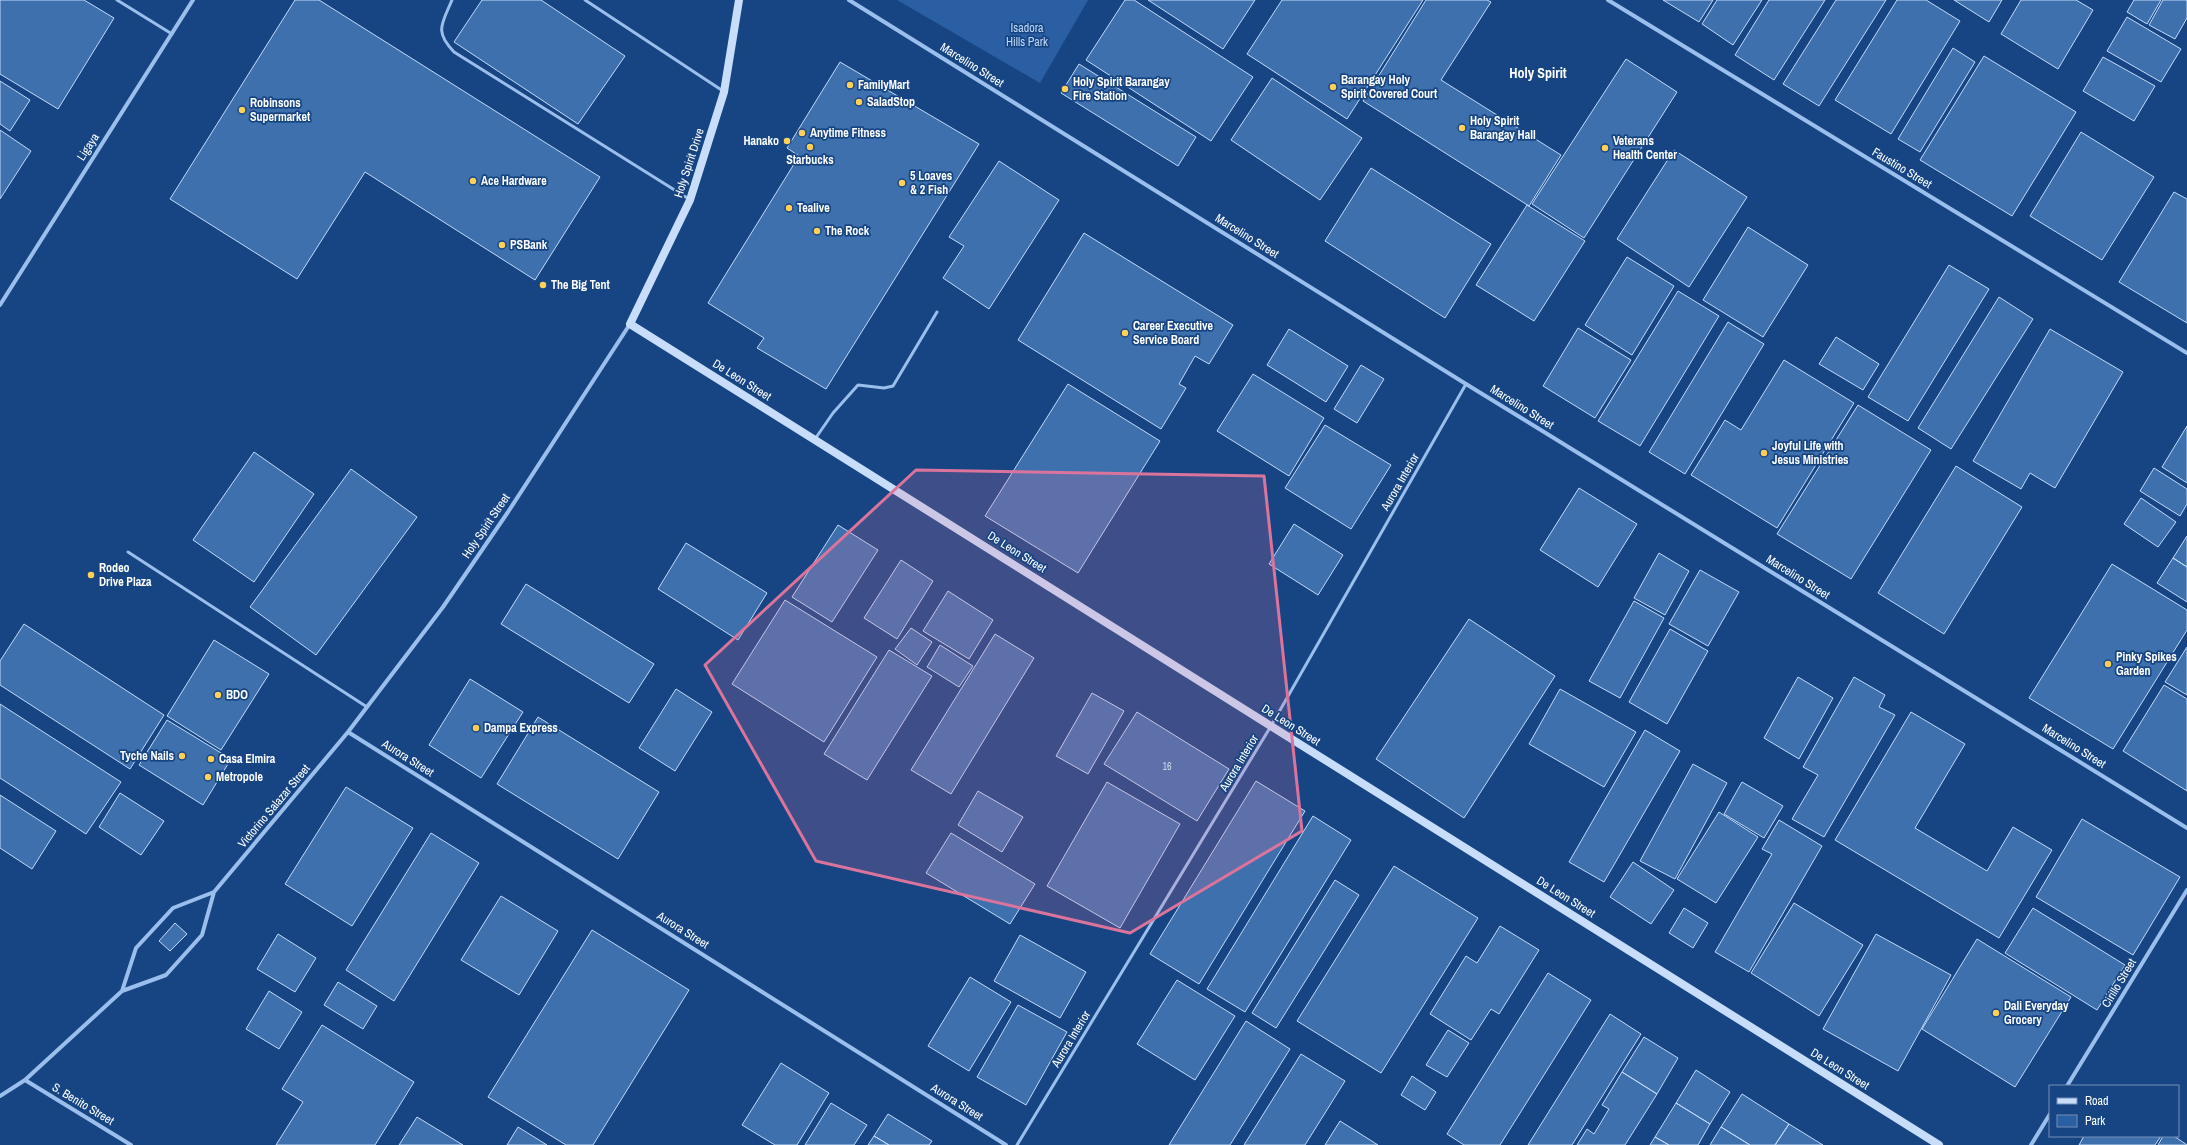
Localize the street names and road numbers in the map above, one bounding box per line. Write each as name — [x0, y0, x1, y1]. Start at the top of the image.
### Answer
street label: Marcelino Street — [937, 39, 1007, 91]
street label: Holy Spirit Drive — [670, 126, 708, 200]
street label: Ligaya — [73, 130, 103, 164]
street label: Faustino Street — [1869, 144, 1935, 192]
street label: Marcelino Street — [1212, 210, 1282, 262]
street label: De Leon Street — [710, 356, 775, 404]
street label: Marcelino Street — [1487, 381, 1557, 433]
street label: Aurora Interior — [1377, 450, 1423, 514]
street label: Holy Spirit Street — [458, 490, 514, 562]
street label: De Leon Street — [985, 528, 1050, 576]
street label: Marcelino Street — [1763, 551, 1833, 603]
street label: De Leon Street — [1259, 701, 1324, 749]
street label: Marcelino Street — [2039, 720, 2109, 772]
street label: Aurora Interior — [1215, 731, 1263, 795]
street label: Aurora Street — [378, 735, 437, 780]
street label: Victorino Salazar Street — [234, 761, 314, 851]
street label: De Leon Street — [1534, 873, 1599, 921]
street label: Aurora Street — [653, 907, 712, 952]
street label: Cirillo Street — [2098, 955, 2140, 1011]
street label: Aurora Interior — [1047, 1007, 1095, 1071]
street label: De Leon Street — [1808, 1045, 1873, 1093]
street label: S. Benito Street — [49, 1079, 117, 1129]
street label: Aurora Street — [927, 1079, 986, 1124]

